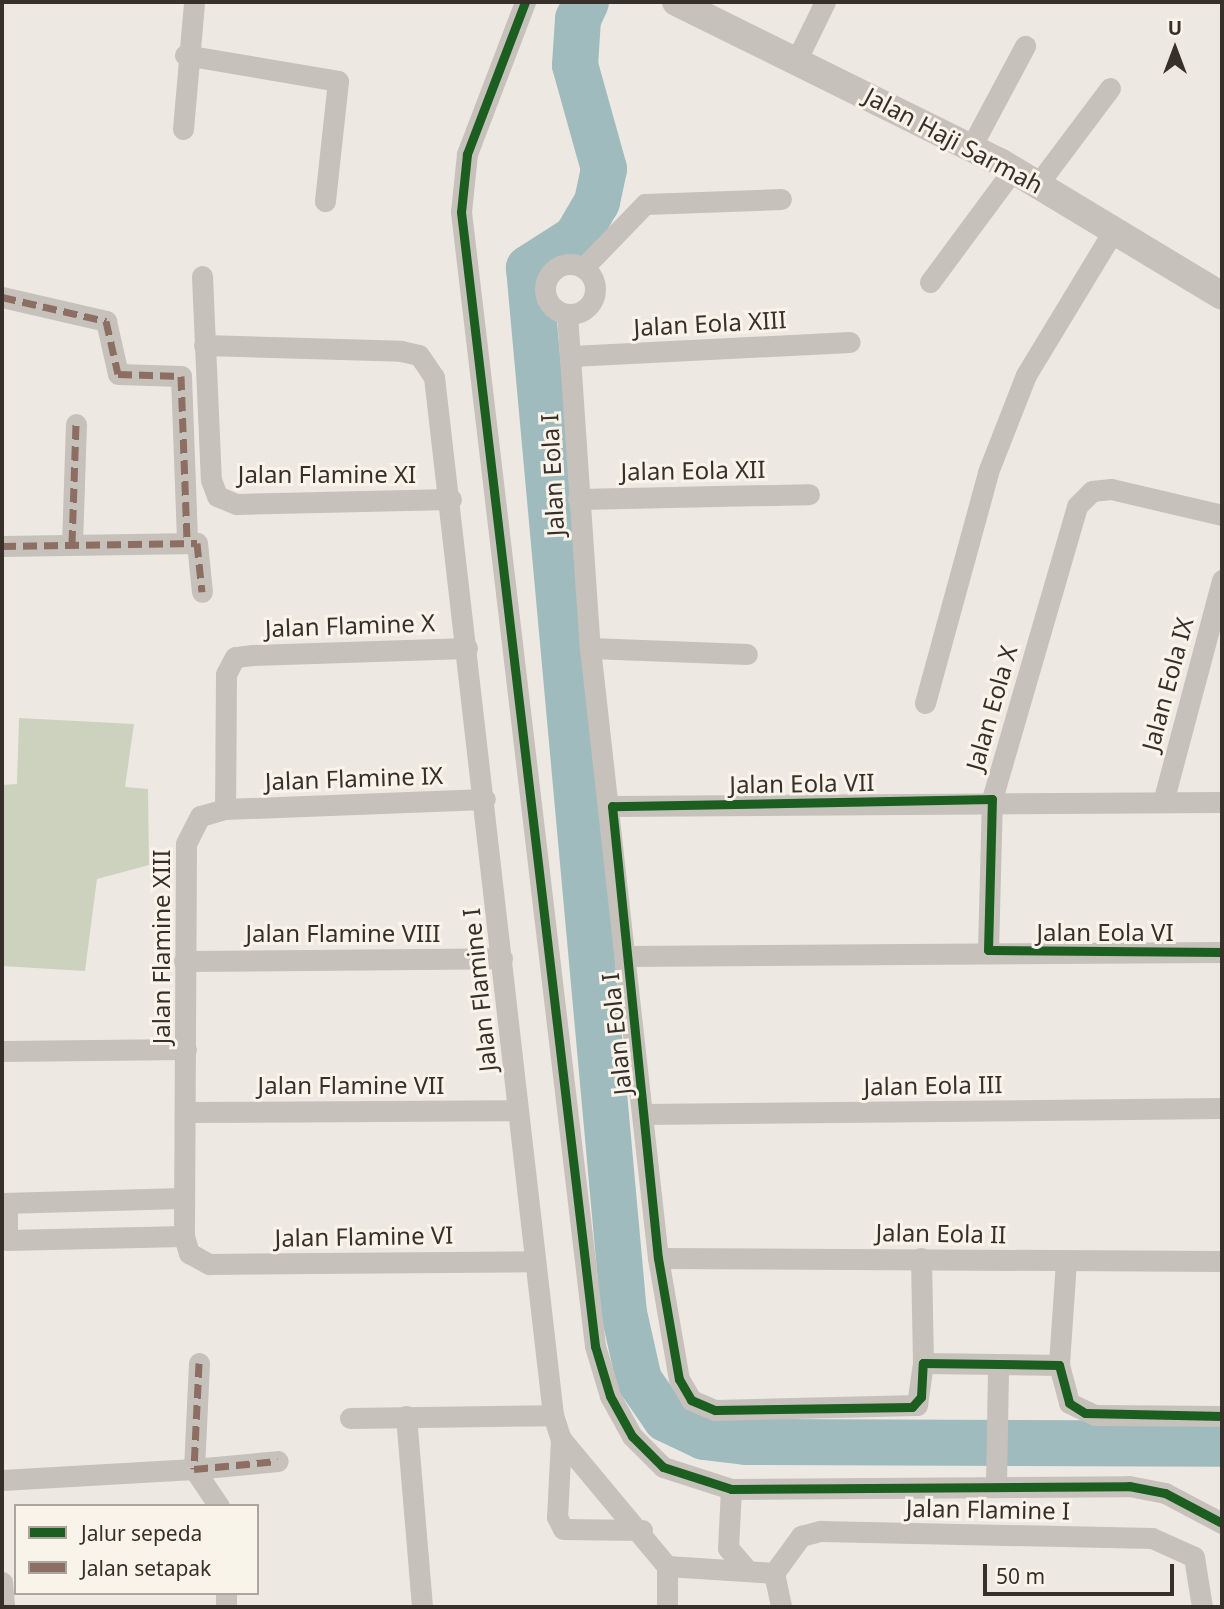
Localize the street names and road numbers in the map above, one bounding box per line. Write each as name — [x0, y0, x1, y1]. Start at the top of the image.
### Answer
street label: Jalan Haji Sarmah — [860, 81, 1048, 199]
street label: Jalan Eola XIII — [633, 305, 787, 341]
street label: Jalan Eola I — [534, 413, 570, 537]
street label: Jalan Eola XII — [620, 454, 766, 486]
street label: Jalan Flamine XI — [238, 460, 416, 488]
street label: Jalan Flamine X — [264, 608, 436, 642]
street label: Jalan Eola IX — [1135, 614, 1199, 754]
street label: Jalan Eola X — [959, 642, 1023, 774]
street label: Jalan Flamine IX — [264, 760, 444, 796]
street label: Jalan Eola VII — [729, 767, 875, 799]
street label: Jalan Flamine XIII — [147, 850, 175, 1044]
street label: Jalan Flamine I — [456, 907, 502, 1073]
street label: Jalan Eola VI — [1036, 918, 1174, 946]
street label: Jalan Flamine VIII — [246, 919, 440, 947]
street label: Jalan Eola I — [595, 972, 637, 1096]
street label: Jalan Eola III — [863, 1069, 1003, 1101]
street label: Jalan Flamine VII — [258, 1071, 444, 1099]
street label: Jalan Eola II — [875, 1217, 1007, 1249]
street label: Jalan Flamine VI — [274, 1220, 454, 1252]
street label: Jalan Flamine I — [906, 1493, 1070, 1525]

